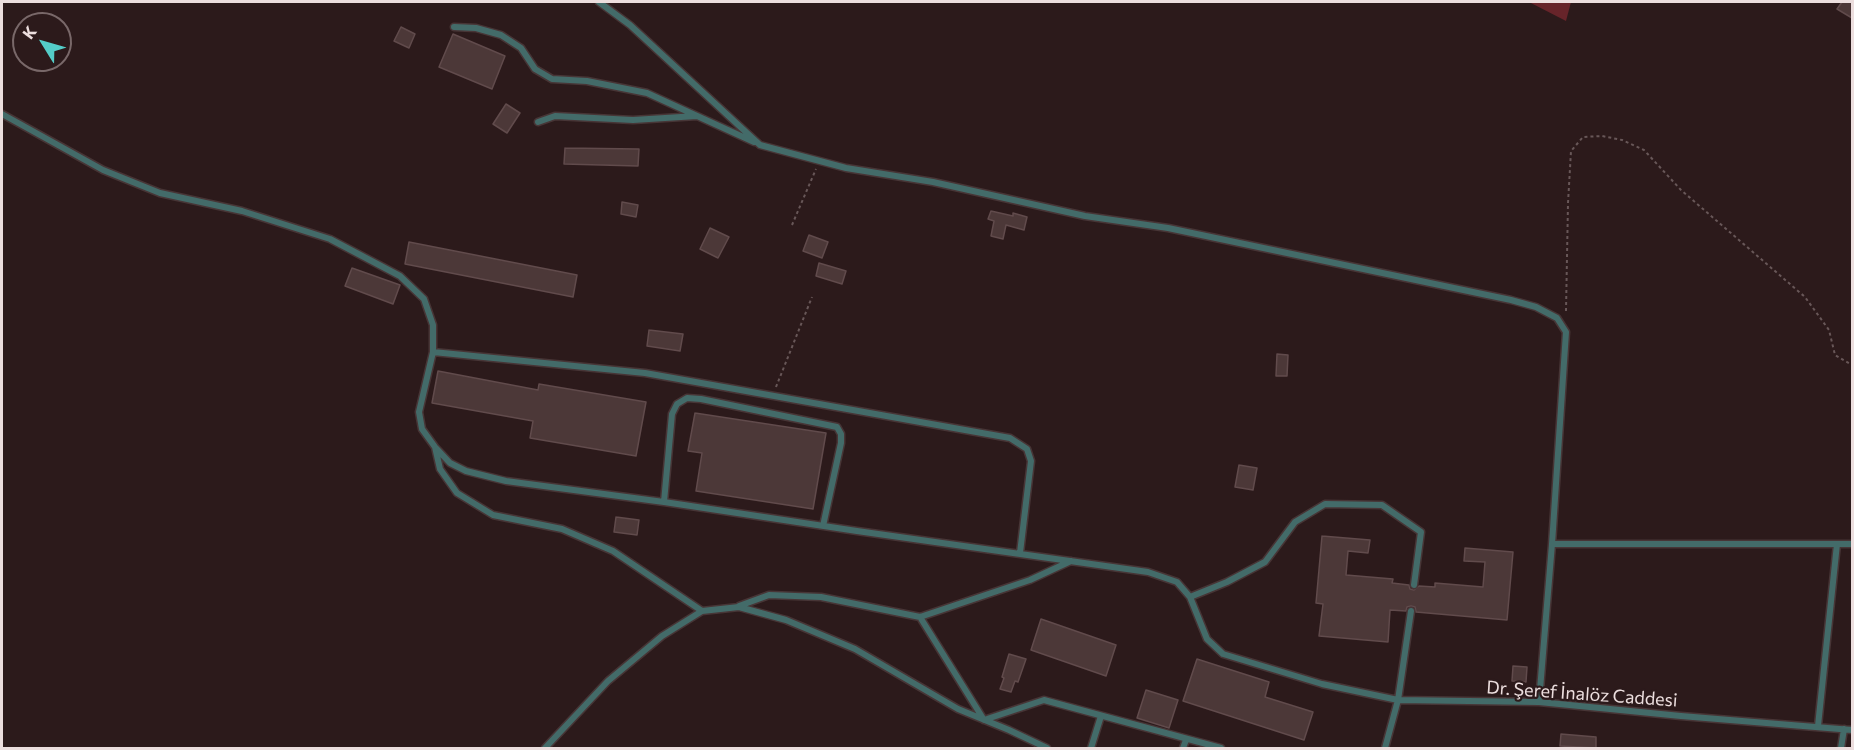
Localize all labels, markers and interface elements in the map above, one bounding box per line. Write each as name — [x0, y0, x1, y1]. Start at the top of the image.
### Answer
north arrow — [12, 12, 72, 72]
text: K — [18, 22, 40, 42]
street label: Dr. Şeref İnalöz Caddesi — [1486, 677, 1678, 711]

